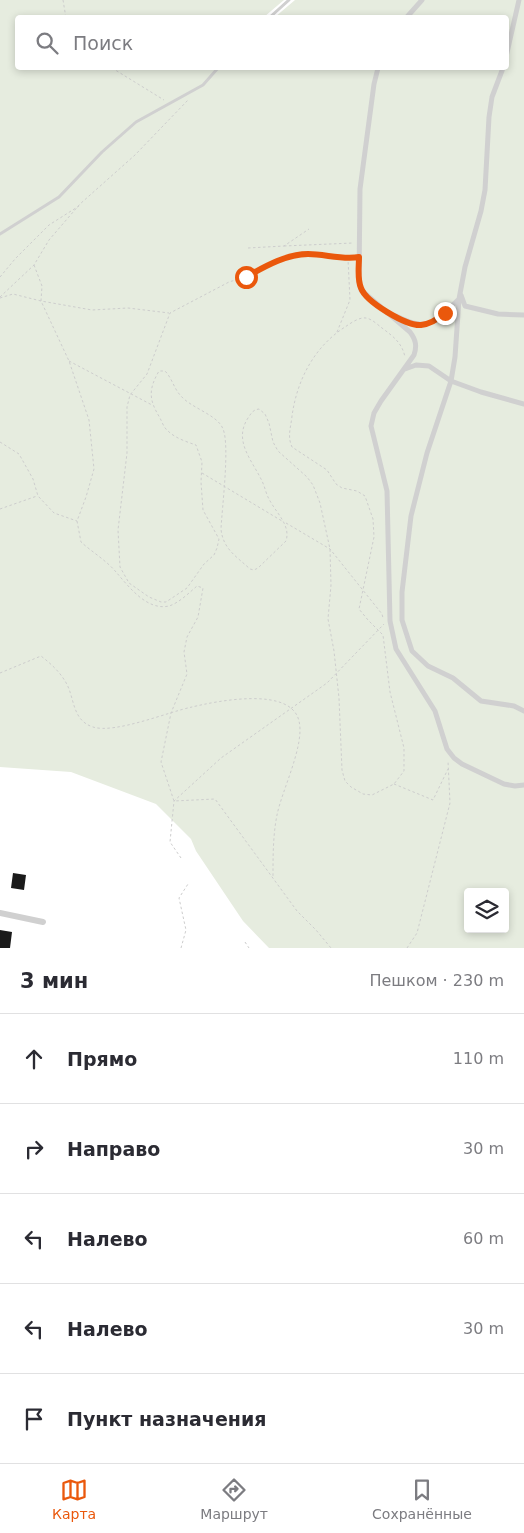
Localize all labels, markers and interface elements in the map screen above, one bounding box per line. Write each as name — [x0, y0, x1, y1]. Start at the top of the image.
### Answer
search box — [15, 15, 509, 70]
icon: search — [33, 29, 61, 57]
text: Поиск — [73, 32, 133, 54]
route start — [235, 266, 258, 289]
route end — [434, 302, 457, 325]
map controls — [464, 888, 509, 933]
button: layers — [464, 888, 509, 933]
text: 3 мин — [20, 969, 88, 993]
text: Пешком · 230 m — [369, 971, 504, 990]
icon: ahead — [20, 1045, 48, 1073]
text: Прямо — [67, 1048, 137, 1070]
text: 110 m — [453, 1049, 504, 1068]
icon: right — [20, 1135, 48, 1163]
text: Направо — [67, 1138, 160, 1160]
text: 30 m — [463, 1139, 504, 1158]
icon: left — [20, 1225, 48, 1253]
text: Налево — [67, 1228, 148, 1250]
text: 60 m — [463, 1229, 504, 1248]
icon: left — [20, 1315, 48, 1343]
text: Налево — [67, 1318, 148, 1340]
text: 30 m — [463, 1319, 504, 1338]
icon: arrive — [20, 1405, 48, 1433]
text: Пункт назначения — [67, 1408, 266, 1430]
tab: Карта — [52, 1476, 96, 1522]
tab: Маршрут — [200, 1476, 268, 1522]
tab: Сохранённые — [372, 1476, 472, 1522]

